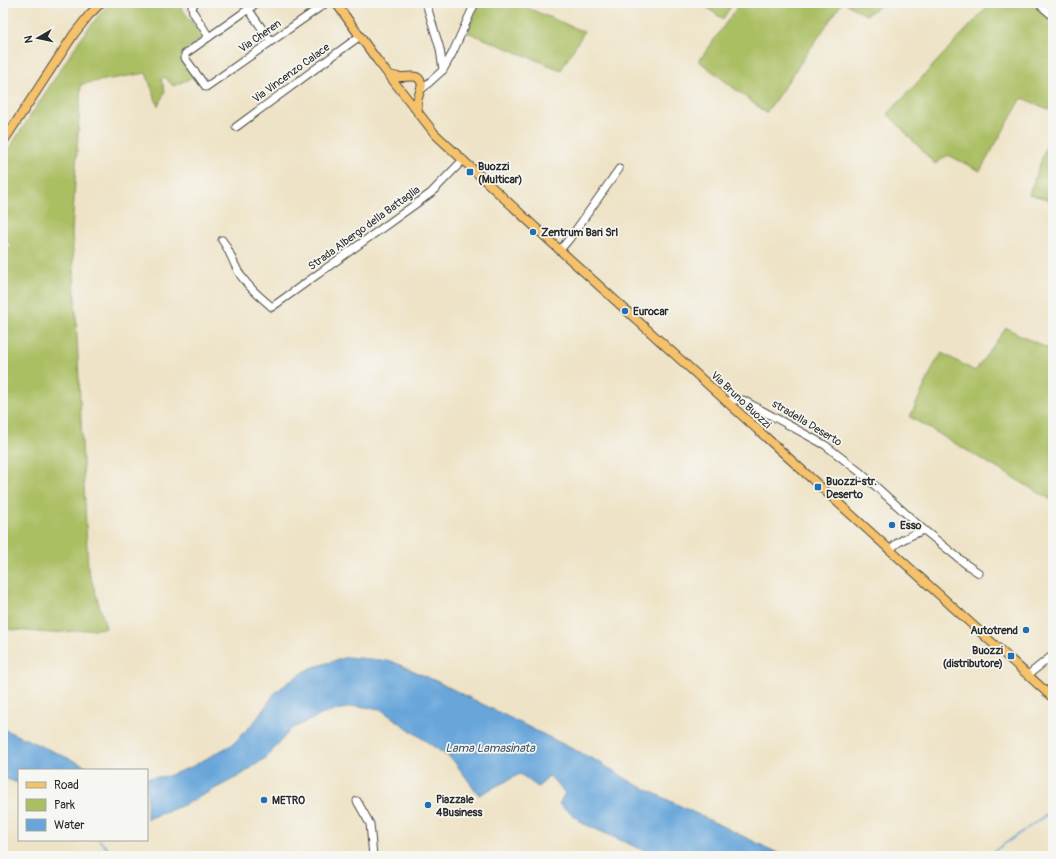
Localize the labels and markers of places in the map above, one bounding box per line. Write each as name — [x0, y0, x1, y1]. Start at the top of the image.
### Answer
place label: Buozzi (Multicar) — [478, 160, 522, 186]
marker: Buozzi (Multicar) — [465, 167, 475, 177]
place label: Zentrum Bari Srl — [541, 226, 618, 239]
marker: Zentrum Bari Srl — [528, 227, 538, 237]
place label: Eurocar — [633, 305, 670, 318]
marker: Eurocar — [620, 306, 630, 316]
place label: Buozzi-str. Deserto — [826, 475, 877, 501]
marker: Buozzi-str. Deserto — [813, 482, 823, 492]
place label: Esso — [900, 519, 922, 532]
marker: Esso — [887, 520, 897, 530]
place label: Autotrend — [970, 624, 1018, 637]
marker: Autotrend — [1021, 625, 1031, 635]
place label: Buozzi (distributore) — [943, 644, 1003, 670]
marker: Buozzi (distributore) — [1006, 651, 1016, 661]
place label: Piazzale 4Business — [435, 793, 482, 819]
place label: METRO — [272, 794, 305, 807]
marker: METRO — [259, 795, 269, 805]
marker: Piazzale 4Business — [423, 800, 433, 810]

